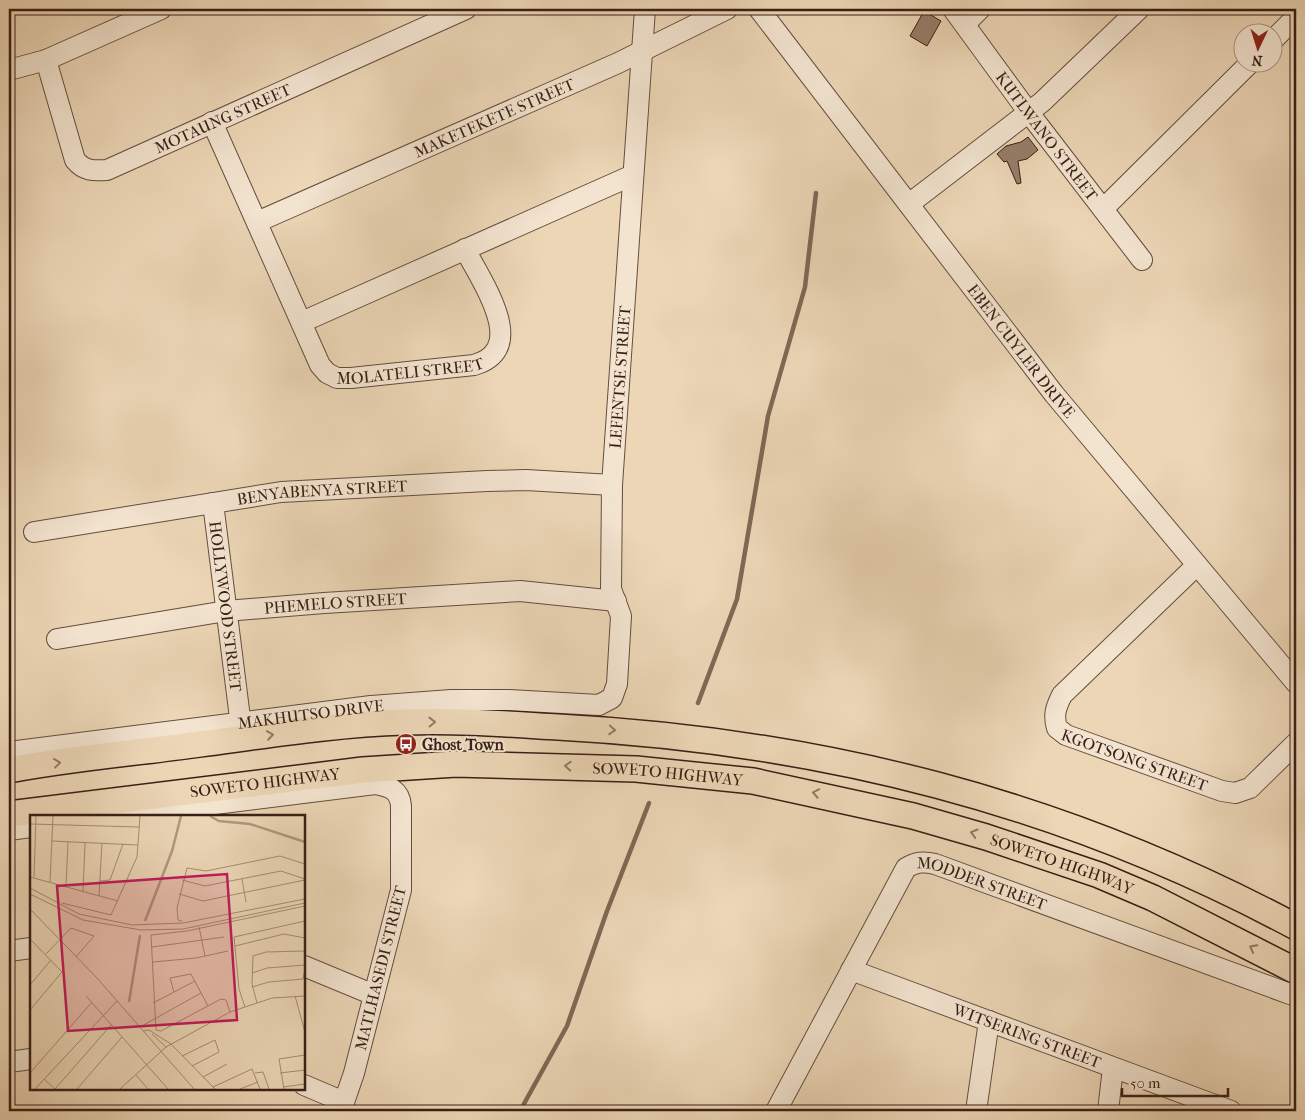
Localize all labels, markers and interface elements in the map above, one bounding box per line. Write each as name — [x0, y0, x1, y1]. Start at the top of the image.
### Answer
north arrow — [1232, 22, 1282, 72]
text: N — [1251, 52, 1263, 69]
street label: KUTLWANO STREET — [992, 68, 1102, 205]
street label: MAKETEKETE STREET — [411, 74, 578, 162]
street label: MOTAUNG STREET — [151, 80, 294, 158]
street label: EBEN CUYLER DRIVE — [963, 280, 1079, 422]
street label: LEFENTSE STREET — [606, 305, 634, 449]
street label: MOLATELI STREET — [336, 353, 487, 388]
street label: BENYABENYA STREET — [235, 476, 408, 509]
street label: HOLLYWOOD STREET — [205, 520, 246, 693]
street label: PHEMELO STREET — [263, 589, 408, 618]
street label: MAKHUTSO DRIVE — [237, 696, 384, 733]
one-way arrow — [428, 716, 436, 727]
one-way arrow — [608, 724, 616, 735]
street label: KGOTSONG STREET — [1059, 725, 1210, 795]
one-way arrow — [266, 730, 274, 741]
bus stop icon: Ghost Town — [394, 732, 418, 756]
place label: Ghost Town — [422, 735, 504, 754]
one-way arrow — [53, 758, 61, 769]
street label: SOWETO HIGHWAY — [592, 759, 745, 790]
one-way arrow — [564, 761, 572, 772]
street label: SOWETO HIGHWAY — [189, 764, 342, 801]
one-way arrow — [812, 789, 821, 799]
inset map — [30, 815, 305, 1090]
one-way arrow — [970, 829, 978, 839]
street label: SOWETO HIGHWAY — [988, 830, 1138, 899]
street label: MODDER STREET — [917, 853, 1050, 914]
street label: MATLHASEDI STREET — [351, 884, 410, 1052]
one-way arrow — [1249, 944, 1258, 954]
street label: WITSERING STREET — [950, 999, 1104, 1072]
scale bar — [1122, 1065, 1229, 1097]
text: 50 m — [1130, 1074, 1161, 1092]

